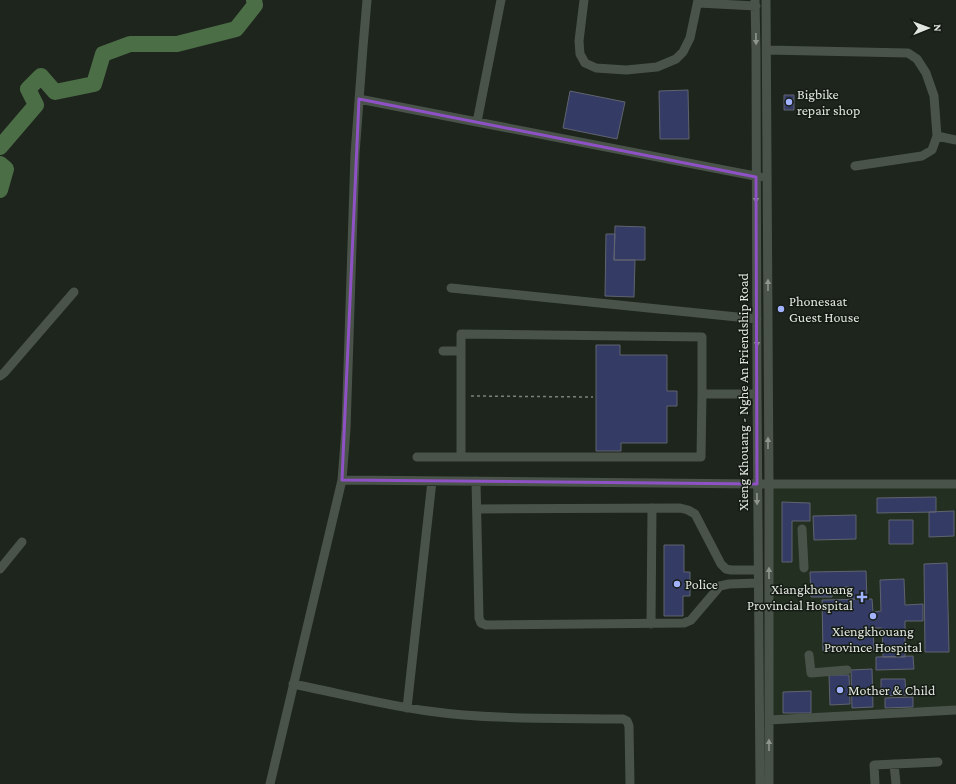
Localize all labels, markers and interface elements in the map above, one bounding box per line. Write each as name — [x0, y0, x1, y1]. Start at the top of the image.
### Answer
north arrow — [908, 8, 948, 48]
text: N — [932, 24, 944, 32]
one-way arrow — [753, 33, 759, 46]
place label: Bigbike repair shop — [797, 86, 860, 118]
marker: Bigbike repair shop — [784, 97, 794, 107]
one-way arrow — [753, 191, 759, 204]
street label: Xieng Khouang - Nghe An Friendship Road — [735, 273, 751, 511]
one-way arrow — [765, 278, 771, 291]
place label: Phonesaat Guest House — [789, 293, 859, 325]
marker: Phonesaat Guest House — [776, 304, 786, 314]
one-way arrow — [754, 335, 760, 348]
one-way arrow — [765, 436, 771, 449]
one-way arrow — [754, 493, 760, 506]
one-way arrow — [766, 566, 772, 579]
place label: Police — [685, 576, 718, 592]
marker: Police — [672, 579, 682, 589]
place label: Xiangkhouang Provincial Hospital — [747, 581, 853, 613]
marker: Xiangkhouang Provincial Hospital — [856, 591, 868, 603]
marker: Xiengkhouang Province Hospital — [868, 611, 878, 621]
place label: Xiengkhouang Province Hospital — [824, 623, 922, 655]
place label: Mother & Child — [848, 682, 936, 698]
marker: Mother & Child — [835, 685, 845, 695]
one-way arrow — [766, 738, 772, 751]

